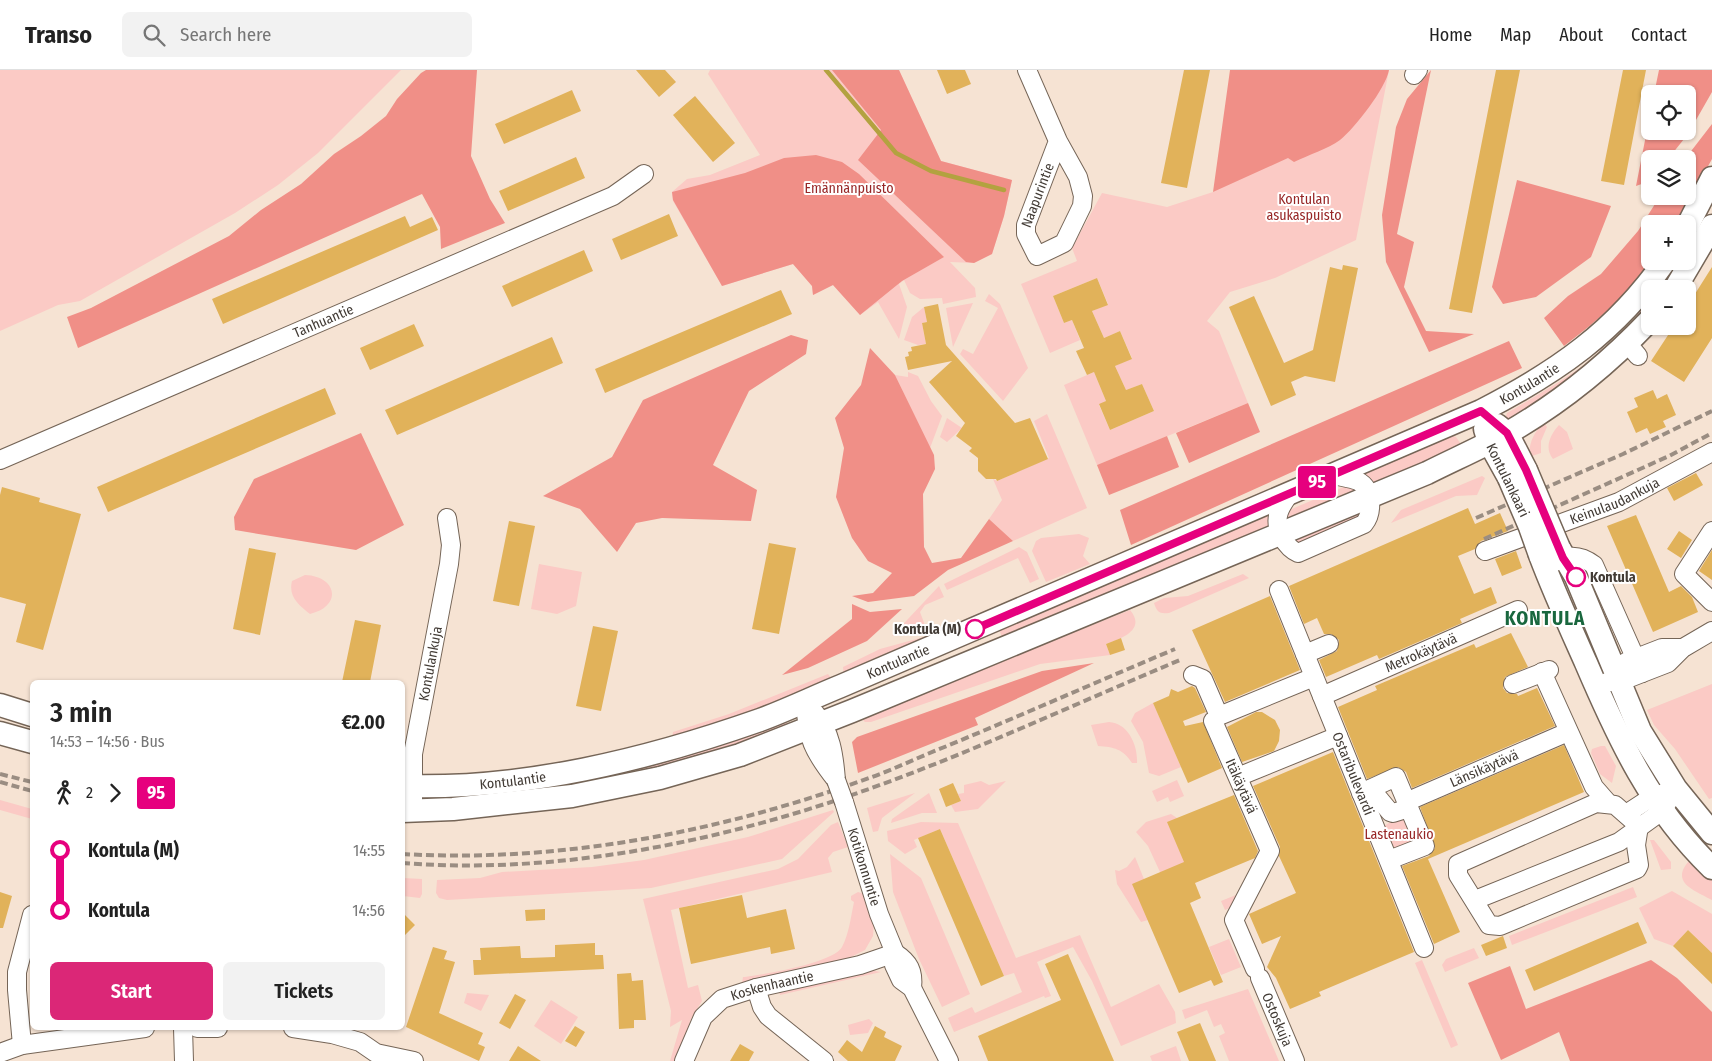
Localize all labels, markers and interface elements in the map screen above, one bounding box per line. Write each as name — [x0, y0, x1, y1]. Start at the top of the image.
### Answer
search box — [122, 12, 472, 57]
text: Transo — [25, 21, 92, 49]
icon: search — [140, 21, 168, 49]
text: Search here — [180, 23, 272, 46]
text: Home — [1429, 24, 1472, 46]
text: Map — [1500, 24, 1531, 46]
text: About — [1559, 24, 1603, 46]
text: Contact — [1631, 24, 1687, 46]
map controls — [1641, 85, 1696, 335]
button: locate — [1641, 85, 1696, 140]
button: layers — [1641, 150, 1696, 205]
street label: Naapurintie — [1018, 161, 1058, 230]
park label: Emännänpuisto — [804, 180, 894, 197]
park label: Kontulan asukaspuisto — [1266, 191, 1342, 224]
button: + — [1641, 215, 1696, 270]
button: − — [1641, 280, 1696, 335]
street label: Tanhuantie — [291, 301, 356, 342]
street label: Kontulantie — [1497, 360, 1563, 409]
street label: Kontulankaari — [1482, 440, 1533, 520]
line badge: 95 — [1294, 466, 1340, 498]
text: 95 — [1308, 471, 1326, 493]
street label: Keinulaudankuja — [1568, 474, 1662, 528]
marker: Kontula — [1566, 567, 1586, 587]
place label: Kontula — [1590, 569, 1636, 586]
district label: KONTULA — [1505, 607, 1585, 630]
marker: Kontula (M) — [965, 619, 985, 639]
place label: Kontula (M) — [894, 621, 961, 638]
street label: Kontulankuja — [415, 625, 446, 703]
street label: Metrokäytävä — [1383, 630, 1460, 676]
street label: Kontulantie — [864, 641, 932, 683]
text: 3 min — [50, 696, 112, 729]
text: €2.00 — [341, 711, 385, 734]
street label: Ostaribulevardi — [1328, 730, 1377, 818]
text: 14:53 – 14:56 · Bus — [50, 732, 165, 751]
street label: Länsikäytävä — [1447, 746, 1521, 791]
street label: Itäkäytävä — [1222, 756, 1261, 816]
street label: Kontulantie — [479, 768, 547, 793]
icon: walk — [50, 779, 78, 807]
icon: forward — [101, 779, 129, 807]
text: 95 — [147, 782, 165, 804]
text: 2 — [86, 783, 93, 802]
street label: Kotikonnuntie — [844, 826, 884, 908]
park label: Lastenaukio — [1364, 826, 1434, 843]
text: Kontula (M) — [88, 839, 179, 862]
text: 14:55 — [353, 841, 385, 860]
text: Kontula — [88, 899, 150, 922]
text: 14:56 — [352, 901, 385, 920]
button: Start — [50, 962, 213, 1020]
button: Tickets — [223, 962, 385, 1020]
street label: Koskenhaantie — [729, 968, 815, 1005]
street label: Ostoskuja — [1258, 990, 1296, 1049]

